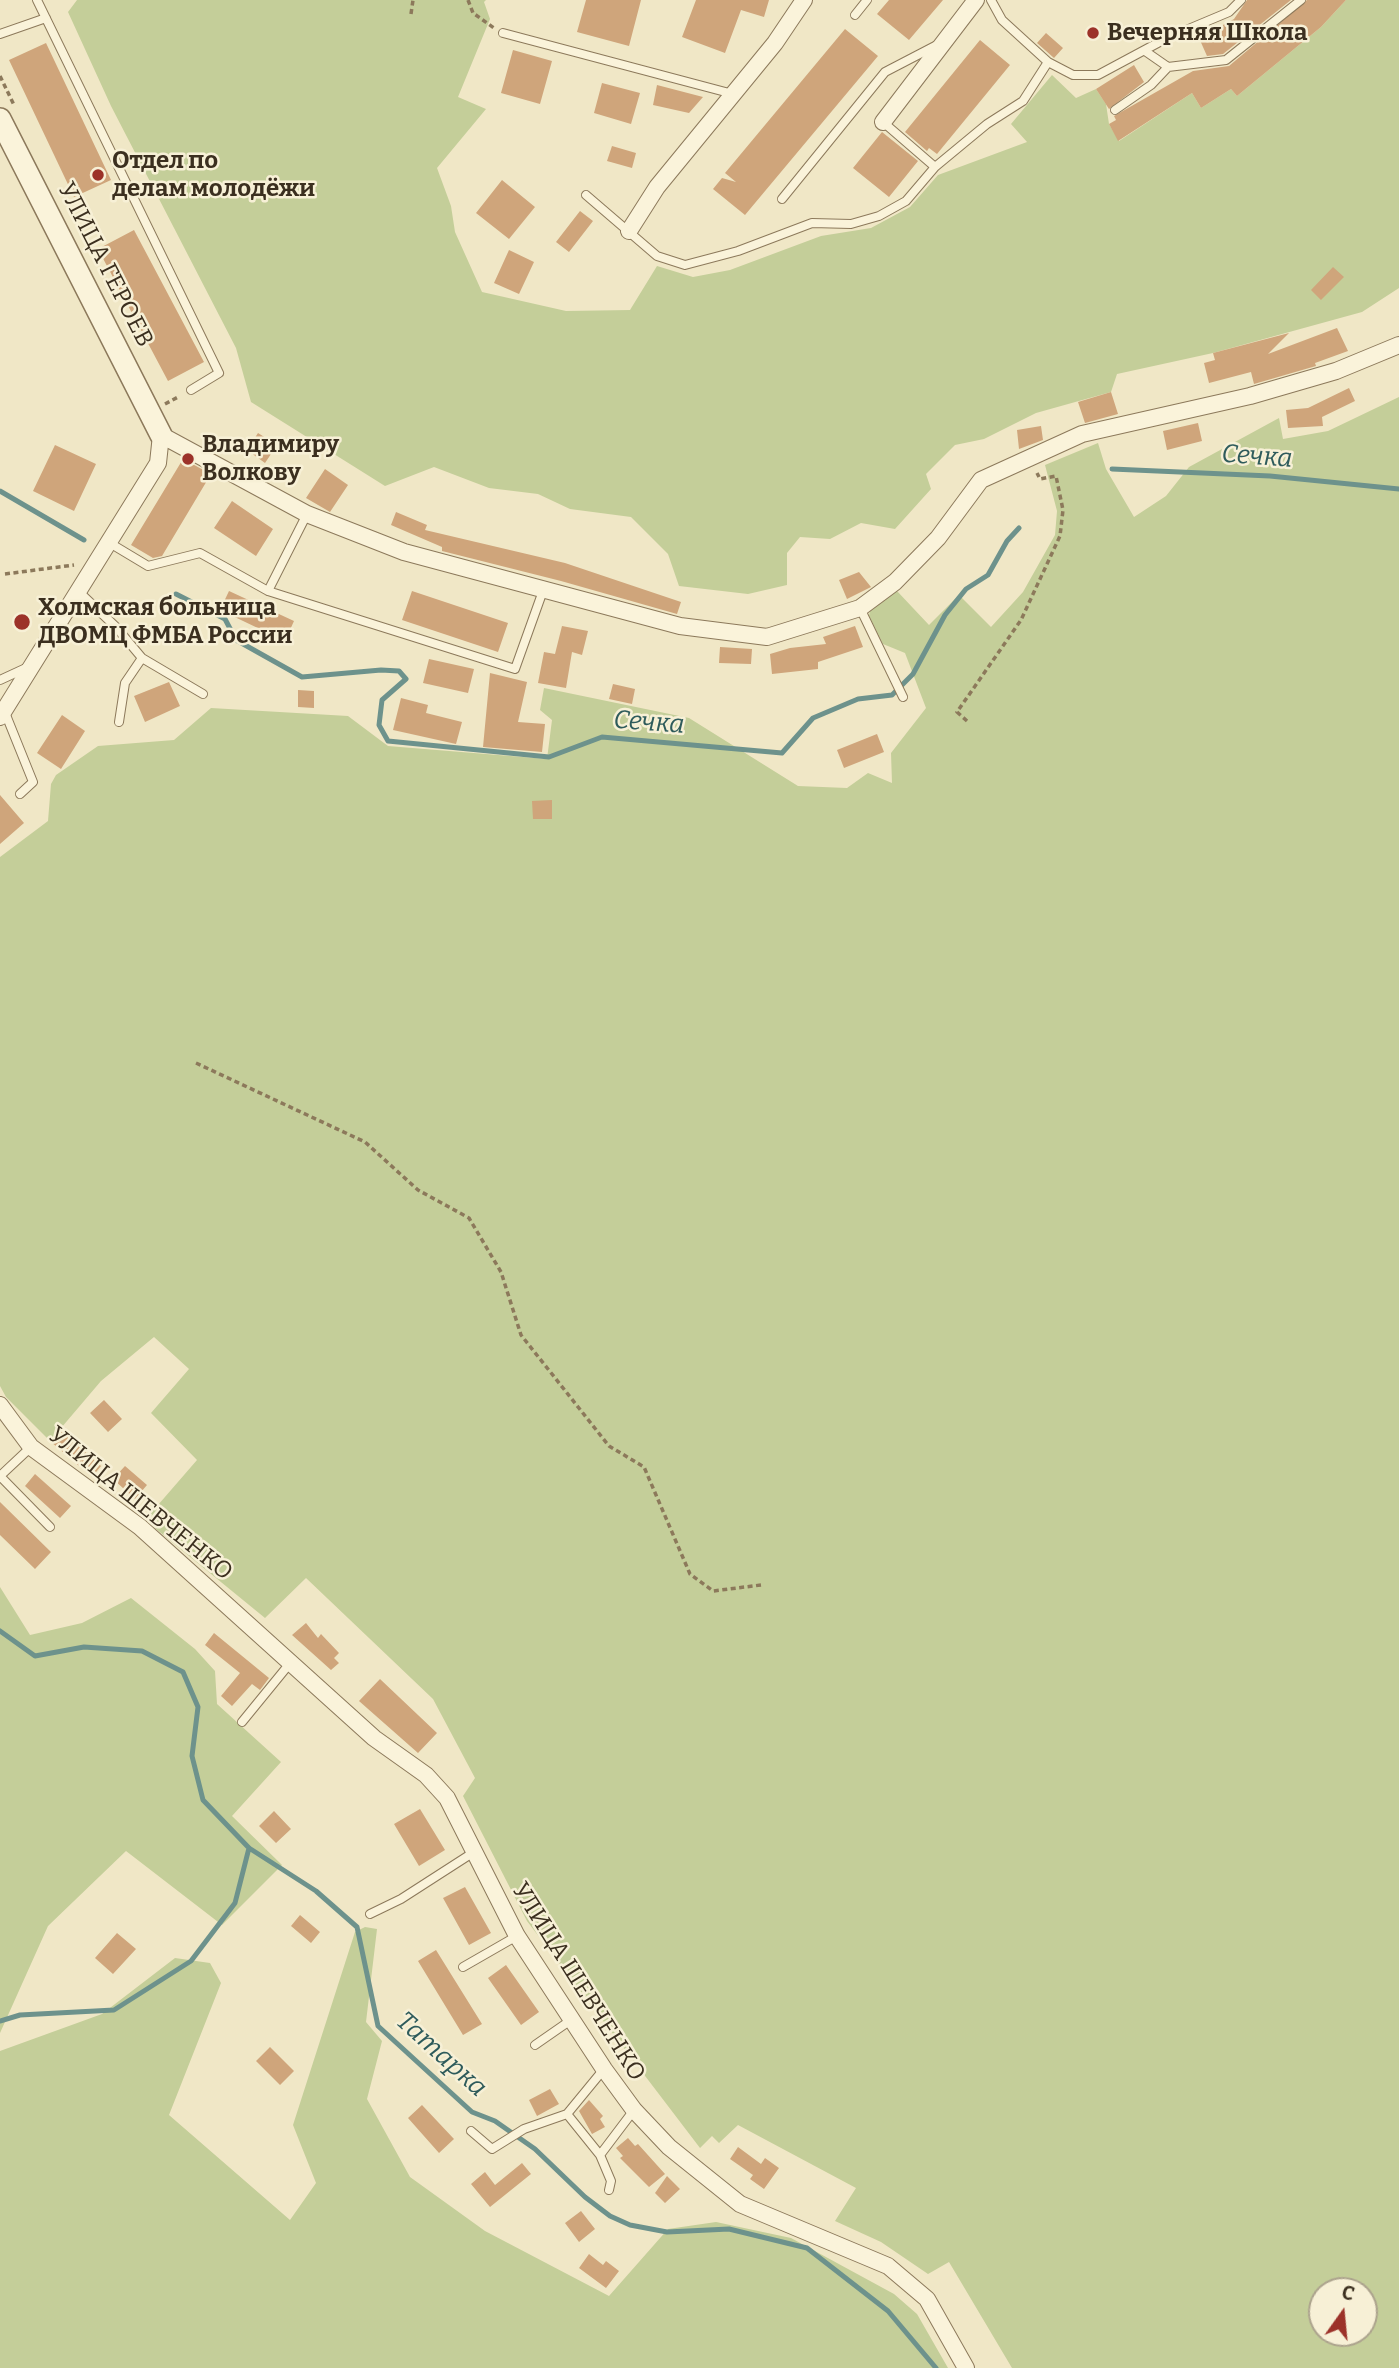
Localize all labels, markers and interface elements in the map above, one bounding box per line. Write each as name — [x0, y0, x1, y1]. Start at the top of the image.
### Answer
place label: Вечерняя Школа — [1107, 19, 1307, 47]
marker: Вечерняя Школа — [1085, 25, 1101, 41]
place label: Отдел по делам молодёжи — [112, 147, 315, 203]
marker: Отдел по делам молодёжи — [90, 167, 106, 183]
street label: УЛИЦА ГЕРОЕВ — [51, 178, 159, 352]
place label: Владимиру Волкову — [202, 431, 339, 487]
water label: Сечка — [1221, 439, 1293, 475]
marker: Владимиру Волкову — [180, 451, 196, 467]
place label: Холмская больница ДВОМЦ ФМБА России — [38, 594, 292, 650]
marker: Холмская больница ДВОМЦ ФМБА России — [12, 612, 32, 632]
water label: Сечка — [613, 705, 685, 741]
street label: УЛИЦА ШЕВЧЕНКО — [42, 1421, 238, 1587]
street label: УЛИЦА ШЕВЧЕНКО — [505, 1877, 651, 2087]
water label: Татарка — [389, 2006, 493, 2104]
north arrow — [1308, 2277, 1378, 2347]
text: С — [1339, 2280, 1357, 2306]

